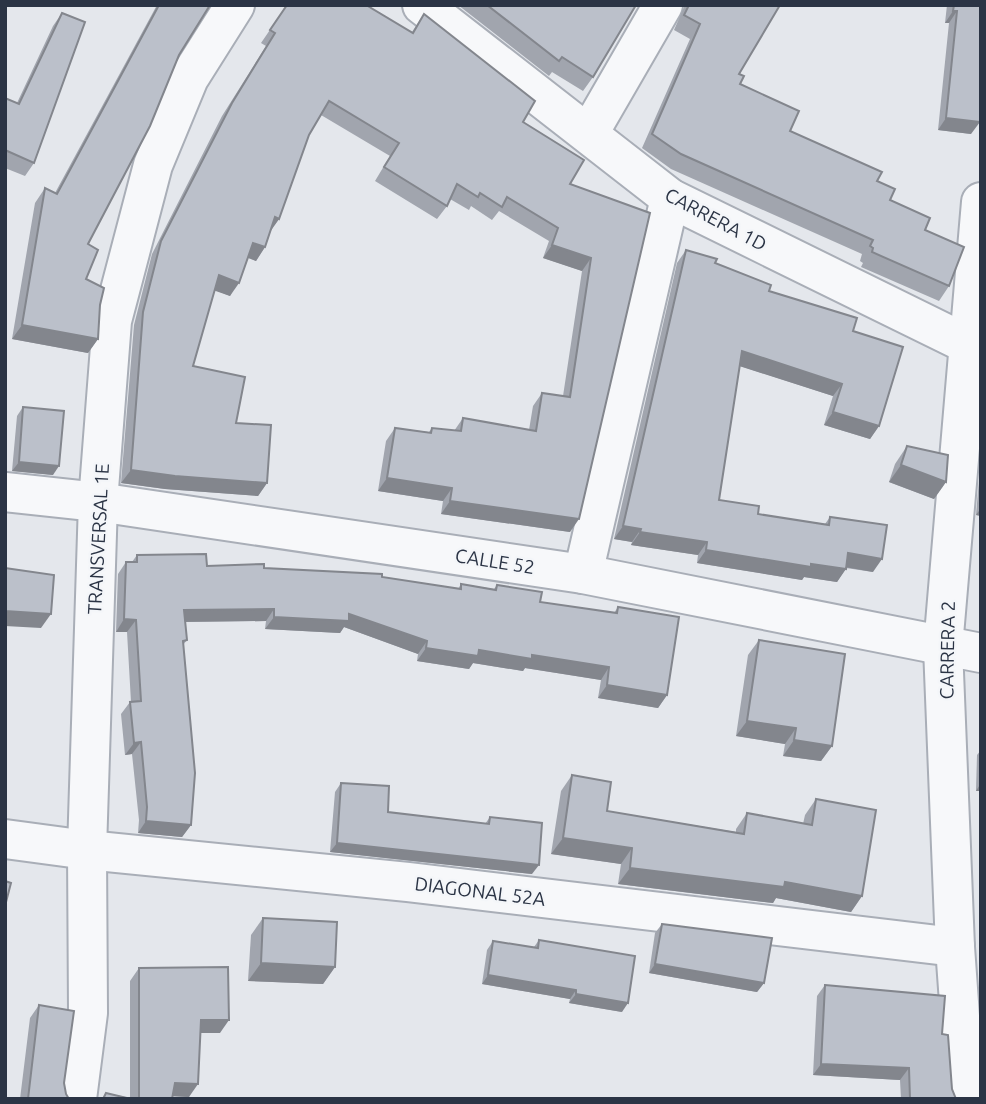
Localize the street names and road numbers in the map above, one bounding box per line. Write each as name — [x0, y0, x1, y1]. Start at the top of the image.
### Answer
street label: CARRERA 1D — [661, 183, 771, 255]
street label: TRANSVERSAL 1E — [83, 463, 113, 615]
street label: CALLE 52 — [454, 544, 536, 578]
street label: CARRERA 2 — [935, 601, 959, 699]
street label: DIAGONAL 52A — [413, 872, 547, 910]

